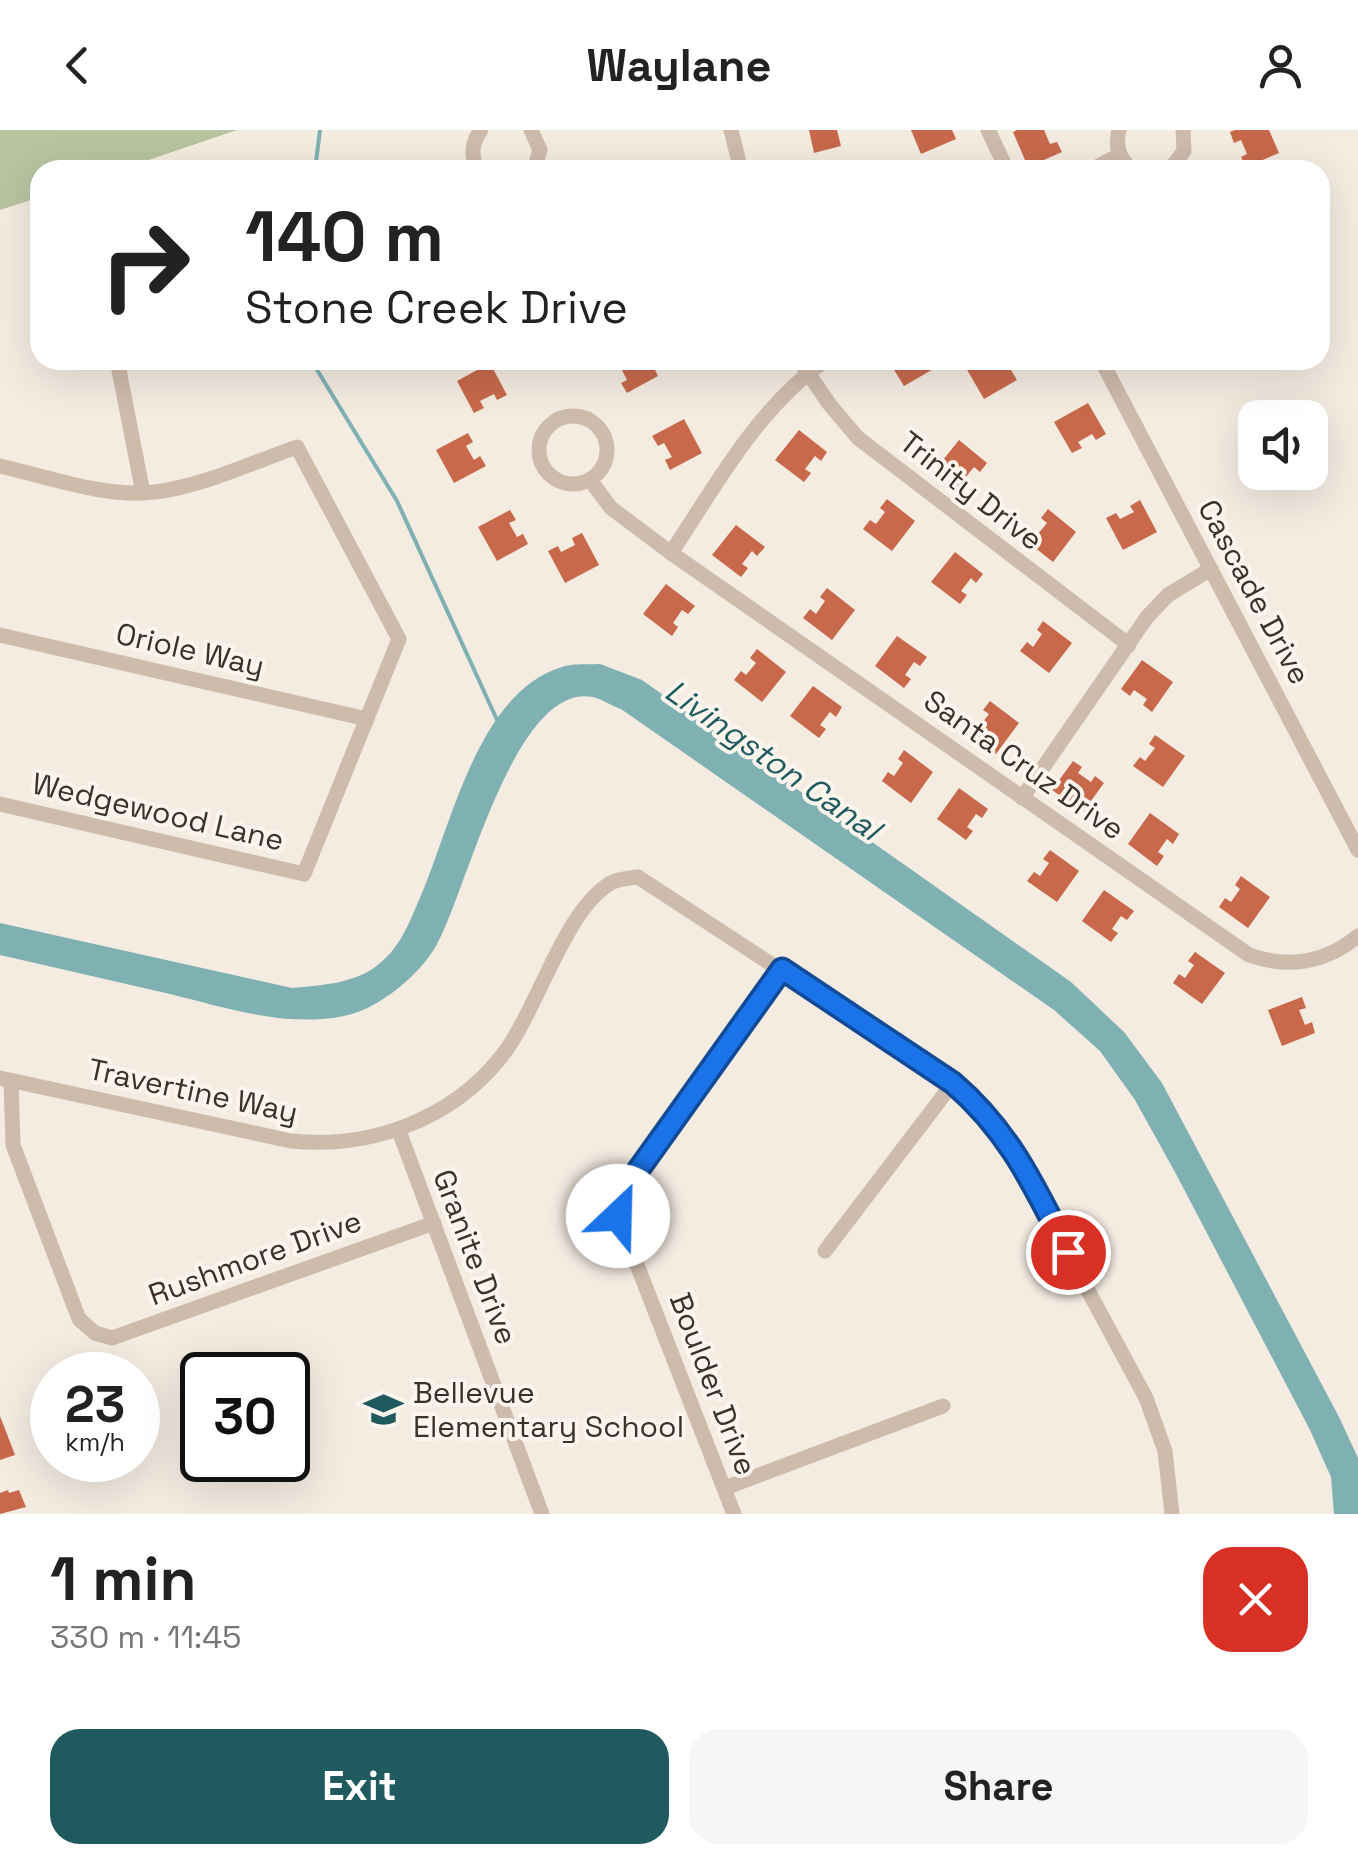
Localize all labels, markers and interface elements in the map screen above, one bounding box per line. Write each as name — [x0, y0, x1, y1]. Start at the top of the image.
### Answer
text: Waylane — [587, 37, 771, 94]
icon: back — [50, 38, 105, 93]
icon: person — [1253, 38, 1308, 93]
text: 140 m — [245, 192, 444, 281]
icon: right — [80, 200, 210, 330]
text: Stone Creek Drive — [245, 279, 628, 336]
map controls — [1238, 400, 1328, 490]
button: sound — [1238, 400, 1328, 490]
street label: Trinity Drive — [892, 422, 1051, 559]
street label: Cascade Drive — [1189, 493, 1319, 691]
street label: Oriole Way — [112, 614, 268, 686]
water label: Livingston Canal — [658, 671, 891, 851]
street label: Santa Cruz Drive — [916, 681, 1132, 848]
street label: Wedgewood Lane — [28, 764, 288, 859]
street label: Travertine Way — [85, 1049, 301, 1132]
street label: Granite Drive — [424, 1164, 527, 1350]
position arrow — [566, 1164, 670, 1268]
street label: Rushmore Drive — [143, 1201, 367, 1314]
pin — [1026, 1210, 1111, 1295]
icon: arrive — [1041, 1225, 1096, 1280]
street label: Boulder Drive — [661, 1287, 766, 1480]
speed limit sign: 30 — [180, 1352, 310, 1482]
text: 23 — [65, 1373, 125, 1437]
place label: Bellevue Elementary School — [413, 1373, 684, 1446]
school or university icon: Bellevue Elementary School — [362, 1389, 404, 1431]
text: km/h — [65, 1426, 125, 1458]
text: 1 min — [50, 1541, 197, 1618]
button: close — [1203, 1547, 1308, 1652]
text: 330 m · 11:45 — [50, 1617, 241, 1657]
button: Exit — [50, 1729, 669, 1844]
button: Share — [689, 1729, 1308, 1844]

